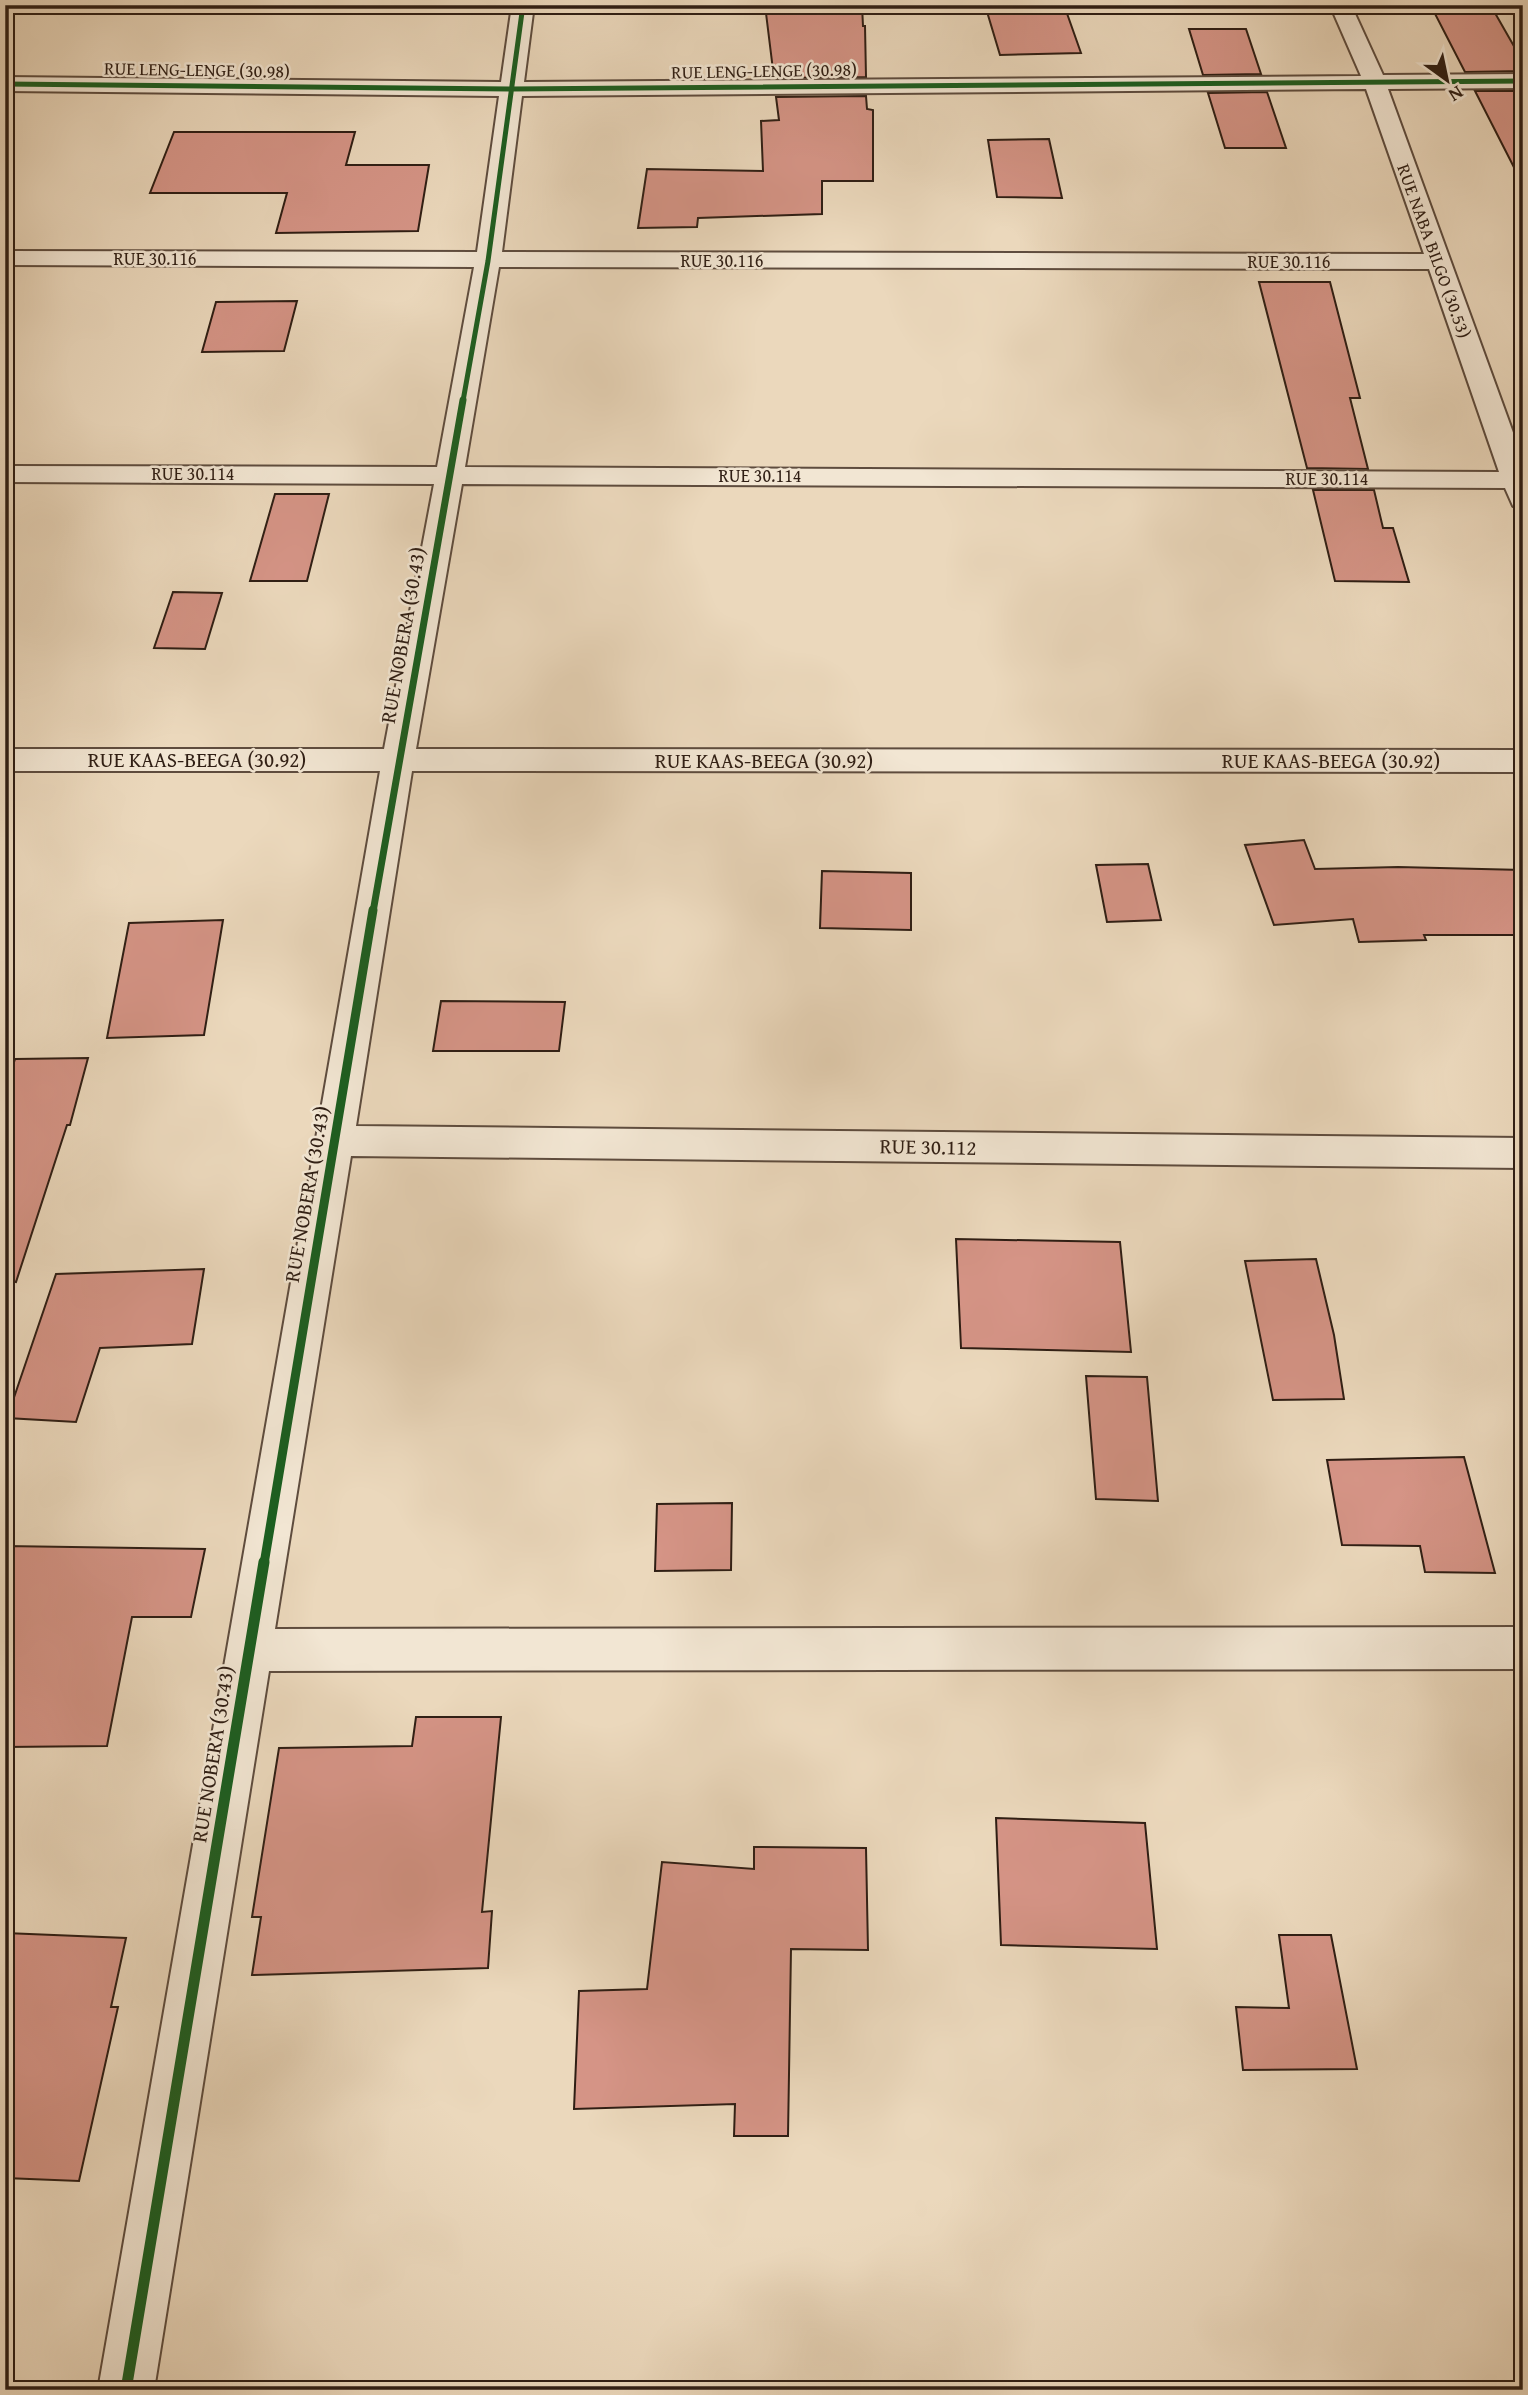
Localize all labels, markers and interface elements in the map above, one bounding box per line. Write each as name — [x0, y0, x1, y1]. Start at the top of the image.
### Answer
north arrow — [1412, 46, 1482, 116]
street label: RUE LENG-LENGE (30.98) — [104, 54, 290, 85]
street label: RUE LENG-LENGE (30.98) — [671, 55, 857, 86]
text: N — [1443, 79, 1469, 110]
street label: RUE NABA BILGO (30.53) — [1390, 160, 1479, 342]
street label: RUE 30.116 — [114, 245, 197, 272]
street label: RUE 30.116 — [681, 247, 764, 274]
street label: RUE 30.116 — [1248, 248, 1331, 275]
street label: RUE 30.114 — [152, 460, 235, 487]
street label: RUE 30.114 — [719, 462, 802, 489]
street label: RUE 30.114 — [1286, 465, 1369, 492]
street label: RUE NOBERA (30.43) — [372, 544, 433, 726]
street label: RUE KAAS-BEEGA (30.92) — [88, 744, 306, 775]
street label: RUE KAAS-BEEGA (30.92) — [655, 745, 873, 776]
street label: RUE KAAS-BEEGA (30.92) — [1222, 745, 1440, 776]
street label: RUE NOBERA (30.43) — [276, 1103, 337, 1285]
street label: RUE 30.112 — [879, 1130, 977, 1163]
street label: RUE NOBERA (30.43) — [183, 1663, 242, 1845]

